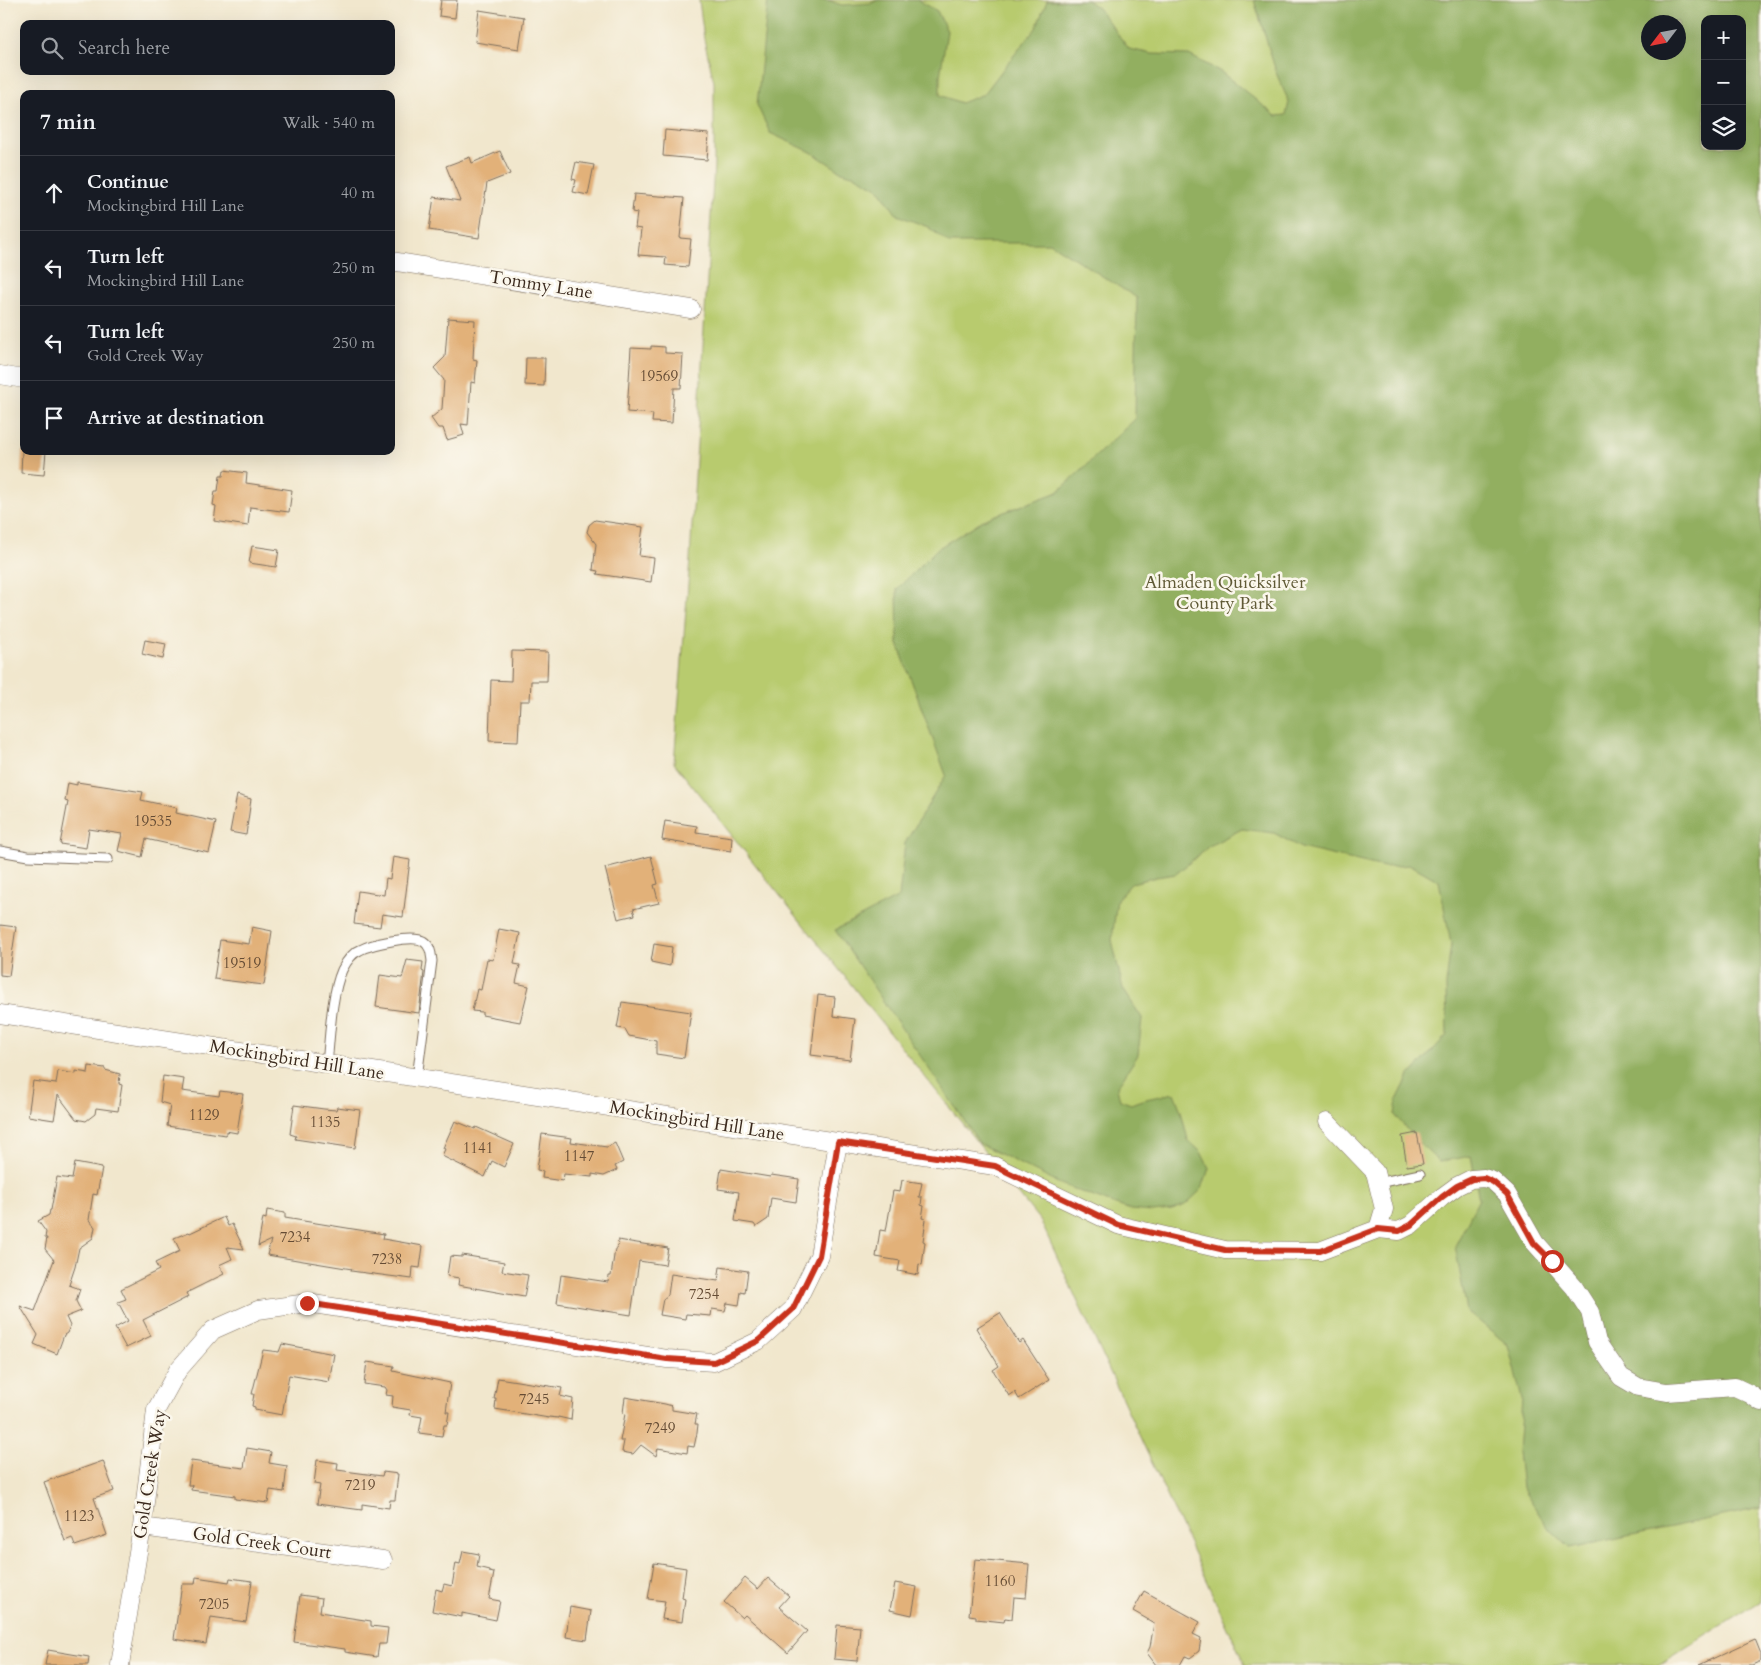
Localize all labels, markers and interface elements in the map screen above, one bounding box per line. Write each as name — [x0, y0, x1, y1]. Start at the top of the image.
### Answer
north arrow — [1641, 15, 1686, 60]
map controls — [1701, 15, 1746, 150]
button: + — [1701, 15, 1746, 60]
search box — [20, 20, 395, 75]
icon: search — [38, 34, 66, 62]
text: Search here — [78, 35, 170, 61]
button: − — [1701, 60, 1746, 105]
button: layers — [1701, 105, 1746, 150]
text: 7 min — [40, 108, 96, 137]
text: Walk · 540 m — [283, 112, 375, 134]
text: Continue — [87, 169, 169, 195]
icon: ahead — [40, 179, 68, 207]
text: 40 m — [341, 182, 375, 204]
text: Mockingbird Hill Lane — [87, 195, 244, 217]
text: Turn left — [87, 244, 164, 270]
icon: left — [40, 254, 68, 282]
text: 250 m — [333, 257, 375, 279]
street label: Tommy Lane — [487, 264, 595, 306]
text: Mockingbird Hill Lane — [87, 270, 244, 292]
text: Turn left — [87, 319, 164, 345]
icon: left — [40, 329, 68, 357]
text: 250 m — [333, 332, 375, 354]
text: Gold Creek Way — [87, 345, 204, 367]
house number: 19569 — [640, 366, 679, 386]
icon: arrive — [40, 404, 68, 432]
text: Arrive at destination — [87, 405, 264, 431]
park label: Almaden Quicksilver County Park — [1144, 570, 1306, 616]
house number: 19535 — [134, 811, 172, 831]
house number: 19519 — [223, 953, 262, 973]
street label: Mockingbird Hill Lane — [208, 1034, 386, 1086]
street label: Mockingbird Hill Lane — [608, 1095, 786, 1147]
house number: 1129 — [189, 1105, 220, 1125]
house number: 1135 — [310, 1112, 340, 1132]
house number: 1141 — [463, 1138, 493, 1158]
house number: 1147 — [564, 1146, 595, 1166]
house number: 7234 — [280, 1227, 311, 1247]
house number: 7238 — [372, 1249, 402, 1269]
route start — [1541, 1250, 1564, 1273]
house number: 7254 — [689, 1284, 720, 1304]
route end — [296, 1292, 319, 1315]
house number: 7245 — [519, 1389, 549, 1409]
street label: Gold Creek Way — [127, 1407, 173, 1541]
house number: 7249 — [645, 1418, 676, 1438]
house number: 7219 — [345, 1475, 376, 1495]
house number: 1123 — [64, 1506, 94, 1526]
street label: Gold Creek Court — [191, 1521, 333, 1565]
house number: 1160 — [985, 1571, 1016, 1591]
house number: 7205 — [199, 1594, 229, 1614]

